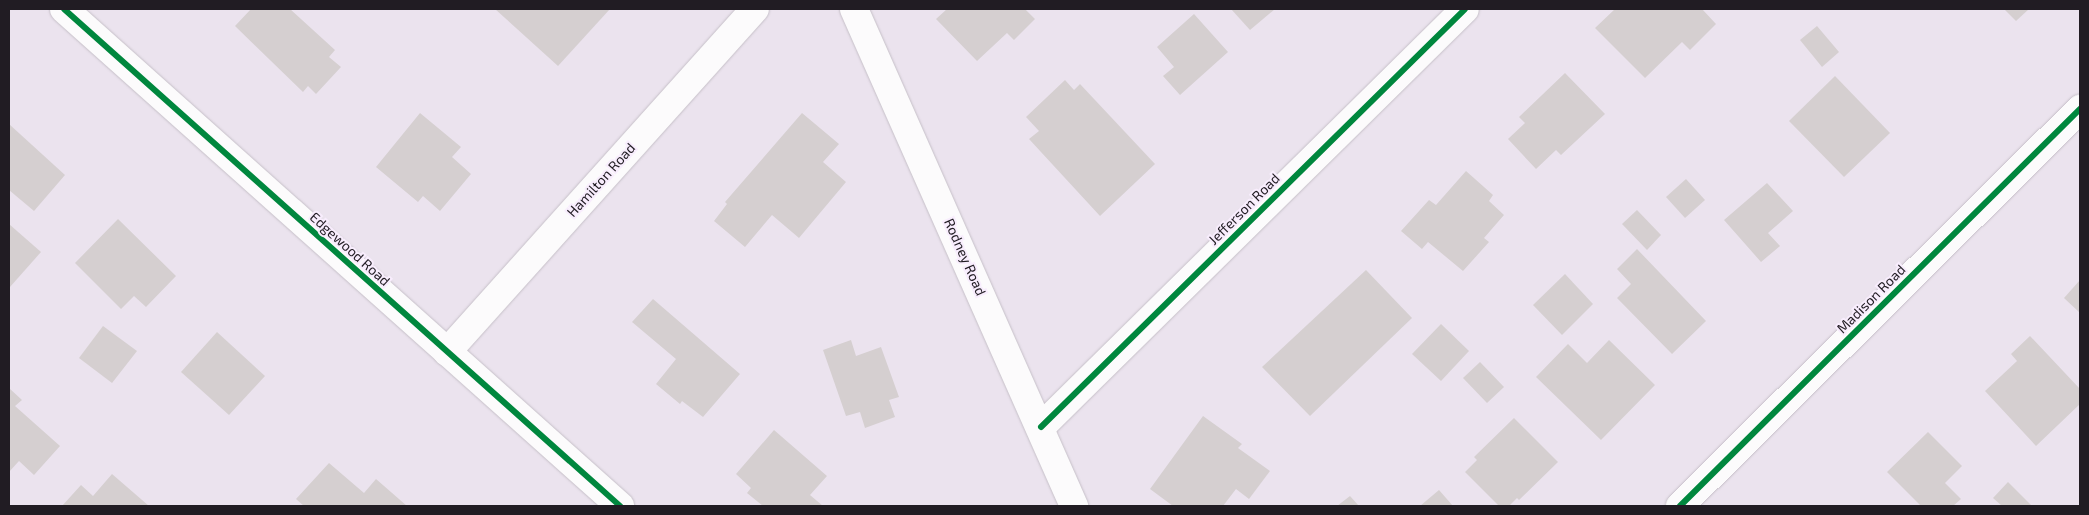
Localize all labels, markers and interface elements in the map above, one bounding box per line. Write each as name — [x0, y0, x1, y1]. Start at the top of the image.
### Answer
street label: Hamilton Road — [563, 140, 639, 220]
street label: Jefferson Road — [1205, 170, 1283, 248]
street label: Edgewood Road — [307, 209, 393, 289]
street label: Rodney Road — [940, 216, 990, 298]
street label: Madison Road — [1833, 261, 1909, 337]

